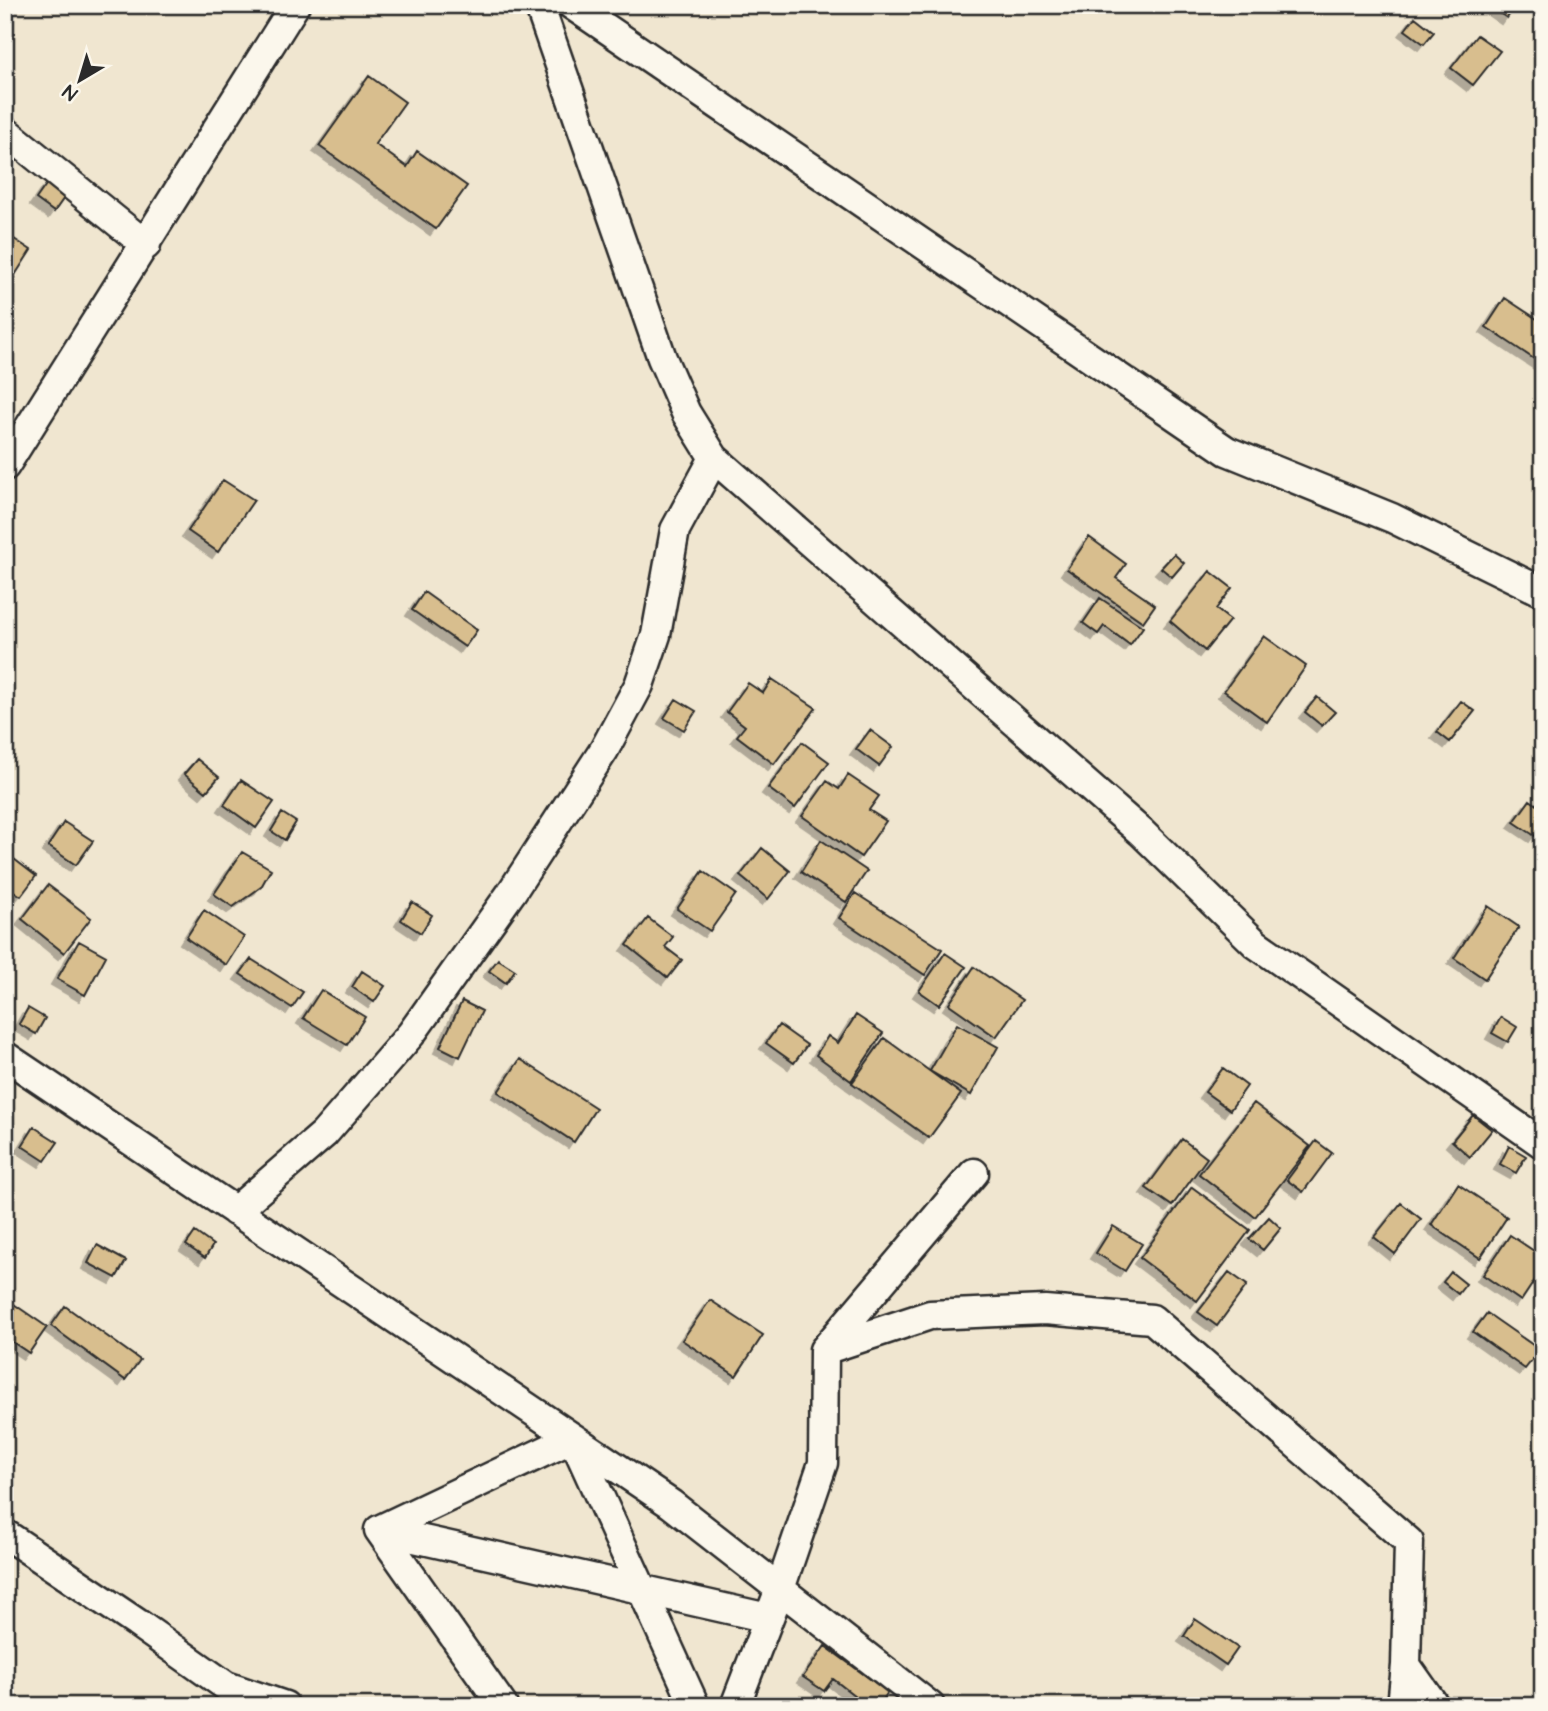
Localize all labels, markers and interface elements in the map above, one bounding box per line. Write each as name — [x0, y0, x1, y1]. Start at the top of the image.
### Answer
north arrow — [46, 46, 116, 116]
text: N — [57, 78, 83, 107]

